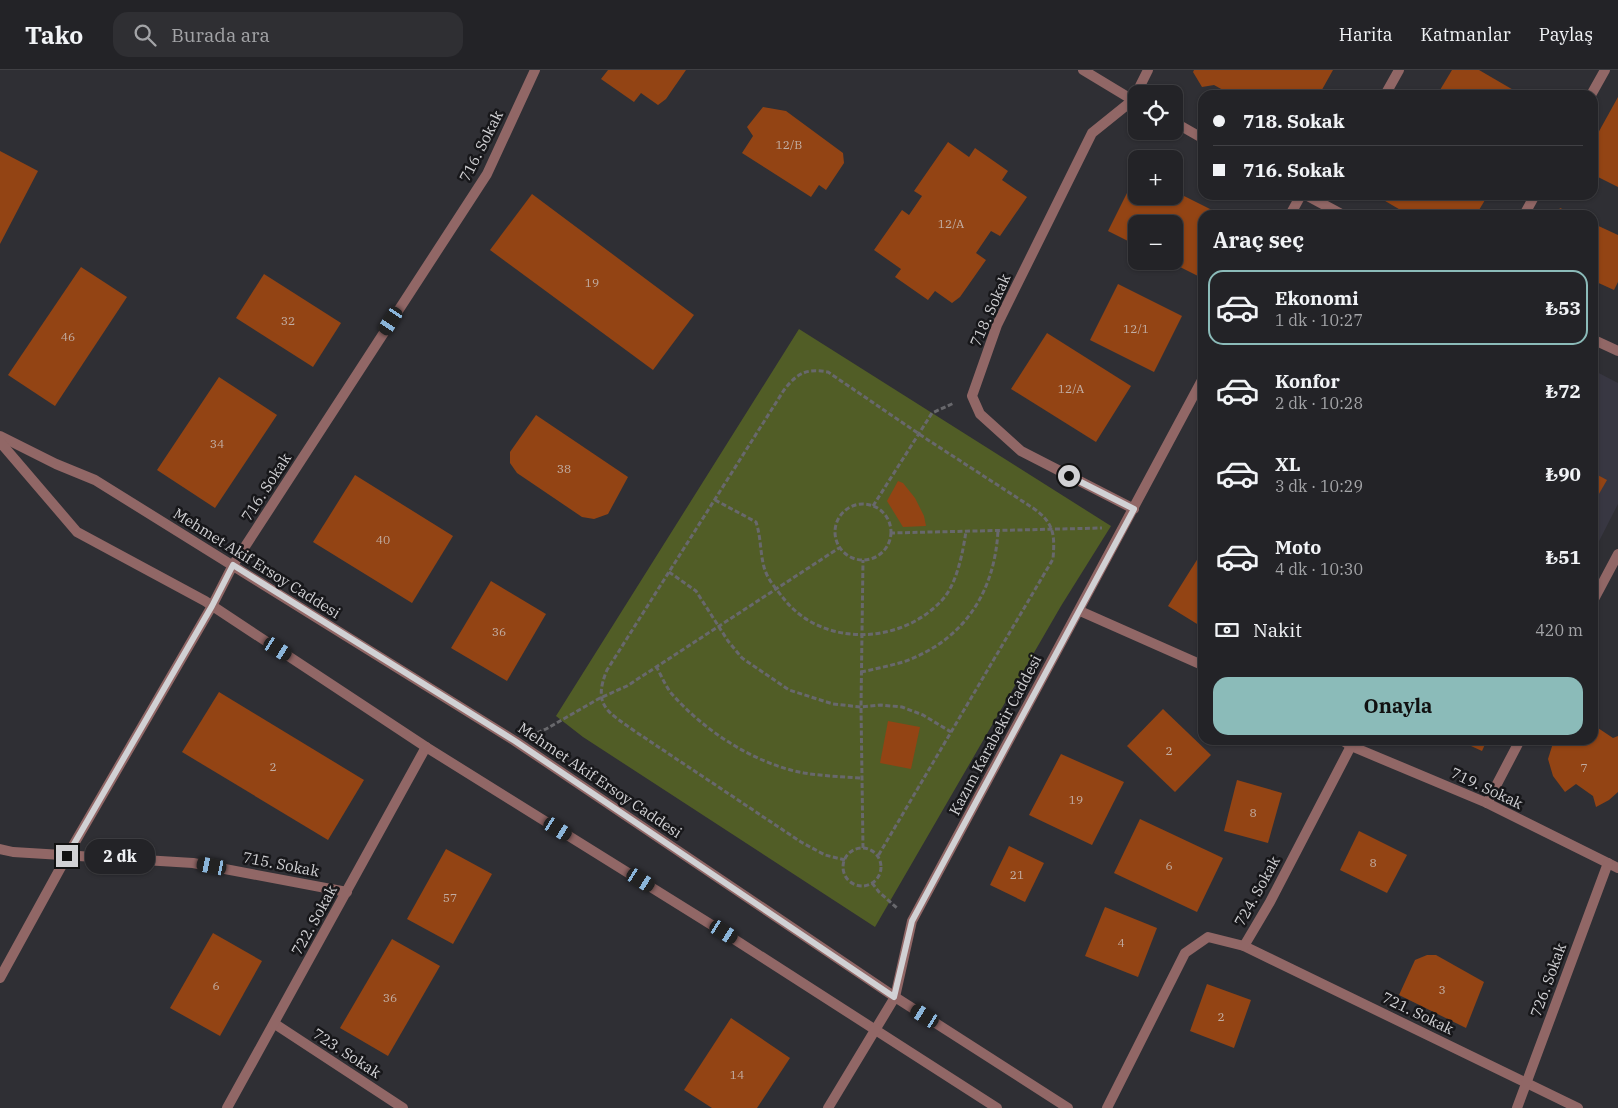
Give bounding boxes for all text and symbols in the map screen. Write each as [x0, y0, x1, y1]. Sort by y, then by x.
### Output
search box [113, 12, 463, 57]
text: Tako [25, 19, 83, 51]
icon: search [131, 21, 159, 49]
text: Burada ara [171, 23, 270, 47]
text: Harita [1339, 23, 1393, 46]
text: Katmanlar [1421, 23, 1511, 46]
text: Paylaş [1539, 23, 1593, 46]
map controls [1128, 85, 1183, 270]
button: locate [1128, 85, 1183, 140]
street label: 716. Sokak [455, 107, 507, 185]
text: 718. Sokak [1243, 109, 1344, 133]
house number: 12/B [776, 137, 802, 152]
button: + [1128, 150, 1183, 205]
text: 716. Sokak [1243, 158, 1344, 182]
button: − [1128, 215, 1183, 270]
house number: 12/A [938, 216, 965, 231]
text: Araç seç [1213, 225, 1304, 254]
street label: 718. Sokak [966, 271, 1015, 349]
house number: 19 [585, 275, 599, 290]
icon: car [1215, 285, 1260, 330]
text: Ekonomi [1275, 286, 1359, 310]
text: ₺53 [1546, 296, 1581, 320]
car [376, 304, 405, 338]
text: 1 dk · 10:27 [1275, 310, 1363, 330]
house number: 32 [281, 313, 295, 328]
house number: 12/1 [1123, 321, 1149, 336]
house number: 46 [61, 329, 75, 344]
icon: car [1215, 368, 1260, 413]
text: Konfor [1275, 369, 1340, 393]
text: ₺72 [1546, 379, 1581, 403]
house number: 12/A [1058, 381, 1085, 396]
text: 2 dk · 10:28 [1275, 393, 1363, 413]
house number: 34 [210, 436, 224, 451]
street label: 716. Sokak [237, 449, 295, 525]
icon: car [1215, 451, 1260, 496]
text: XL [1275, 452, 1301, 476]
house number: 38 [557, 461, 571, 476]
text: ₺90 [1546, 462, 1581, 486]
route start [1058, 465, 1080, 487]
text: 3 dk · 10:29 [1275, 476, 1363, 496]
street label: Mehmet Akif Ersoy Caddesi [170, 504, 344, 622]
house number: 40 [376, 532, 390, 547]
icon: car [1215, 534, 1260, 579]
text: Moto [1275, 535, 1321, 559]
text: ₺51 [1546, 545, 1581, 569]
text: 4 dk · 10:30 [1275, 559, 1363, 579]
icon: cash [1213, 616, 1241, 644]
text: Nakit [1253, 618, 1302, 642]
text: 420 m [1535, 620, 1583, 640]
house number: 36 [492, 624, 506, 639]
car [261, 635, 294, 663]
street label: Kazım Karabekir Caddesi [945, 651, 1045, 818]
button: Onayla [1213, 677, 1583, 735]
street label: Mehmet Akif Ersoy Caddesi [515, 718, 686, 842]
house number: 2 [1165, 743, 1173, 758]
house number: 2 [269, 759, 277, 774]
house number: 7 [1580, 760, 1588, 775]
street label: 719. Sokak [1448, 763, 1526, 813]
house number: 19 [1069, 792, 1083, 807]
house number: 8 [1249, 805, 1257, 820]
car [541, 815, 574, 843]
callout: 2 dk [84, 838, 154, 874]
route end [56, 845, 78, 867]
text: 2 dk [103, 846, 137, 866]
street label: 715. Sokak [241, 847, 321, 881]
street label: 724. Sokak [1230, 852, 1284, 929]
house number: 8 [1369, 855, 1377, 870]
car [195, 856, 228, 876]
house number: 6 [1165, 858, 1173, 873]
car [624, 866, 657, 894]
house number: 21 [1010, 867, 1024, 882]
street label: 722. Sokak [287, 881, 341, 958]
house number: 57 [443, 890, 457, 905]
car [707, 918, 740, 946]
house number: 4 [1117, 935, 1125, 950]
street label: 726. Sokak [1526, 940, 1570, 1020]
house number: 6 [212, 978, 220, 993]
house number: 3 [1438, 982, 1446, 997]
street label: 721. Sokak [1379, 987, 1457, 1039]
house number: 36 [383, 990, 397, 1005]
car [908, 1002, 941, 1030]
house number: 2 [1217, 1009, 1225, 1024]
street label: 723. Sokak [309, 1024, 385, 1082]
house number: 14 [730, 1067, 744, 1082]

